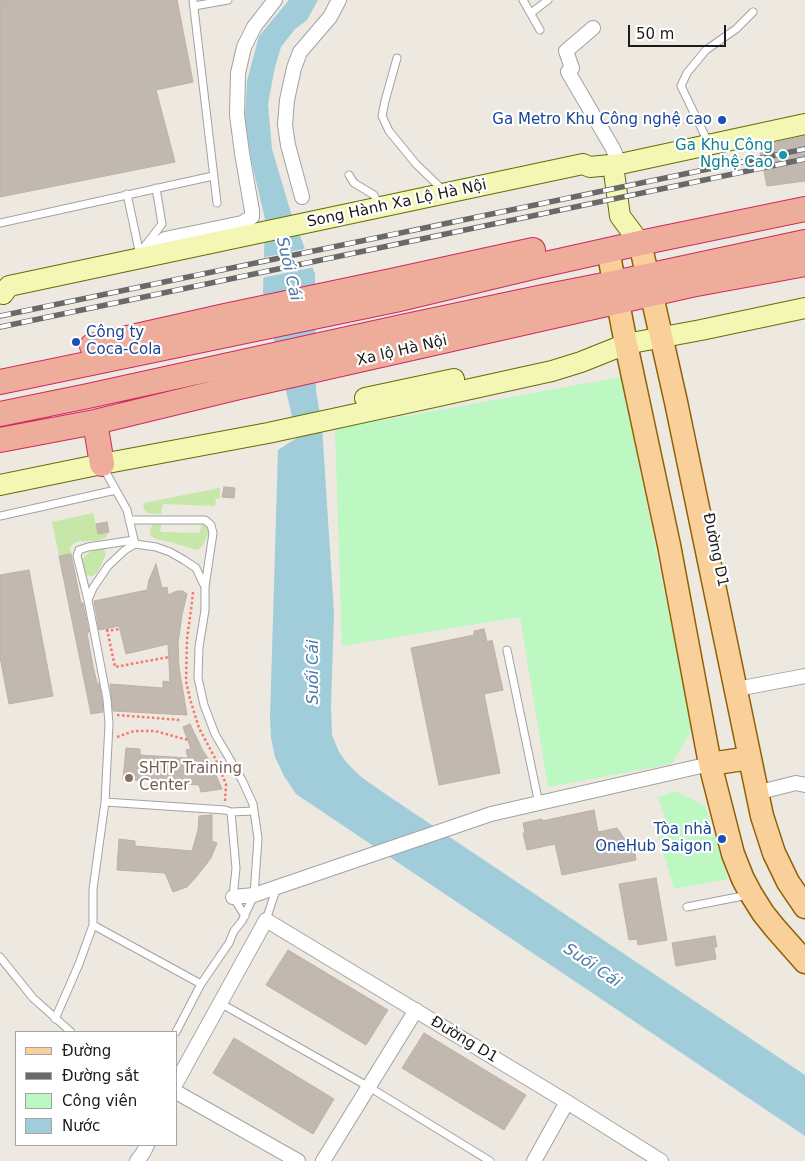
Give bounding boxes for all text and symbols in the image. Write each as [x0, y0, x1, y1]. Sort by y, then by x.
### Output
scale bar [630, 15, 728, 47]
text: 50 m [636, 25, 674, 43]
place label: Ga Metro Khu Công nghệ cao [492, 111, 712, 129]
marker: Ga Metro Khu Công nghệ cao [716, 114, 728, 126]
place label: Ga Khu Công Nghệ Cao [675, 137, 773, 172]
marker: Ga Khu Công Nghệ Cao [777, 149, 789, 161]
street label: Song Hành Xa Lộ Hà Nội [306, 176, 488, 232]
water label: Suối Cái [271, 235, 305, 303]
place label: Công ty Coca-Cola [86, 324, 162, 359]
street label: Xa lộ Hà Nội [355, 332, 449, 370]
marker: Công ty Coca-Cola [70, 336, 82, 348]
street label: Đường D1 [698, 511, 732, 589]
water label: Suối Cái [304, 639, 324, 705]
place label: SHTP Training Center [139, 760, 242, 795]
marker: SHTP Training Center [123, 772, 135, 784]
place label: Tòa nhà OneHub Saigon [595, 821, 712, 856]
marker: Tòa nhà OneHub Saigon [716, 833, 728, 845]
water label: Suối Cái [560, 940, 624, 992]
street label: Đường D1 [427, 1013, 501, 1067]
legend [15, 1031, 178, 1146]
text: Đường [62, 1042, 111, 1060]
text: Đường sắt [62, 1067, 139, 1085]
text: Công viên [62, 1092, 137, 1110]
text: Nước [62, 1117, 100, 1135]

